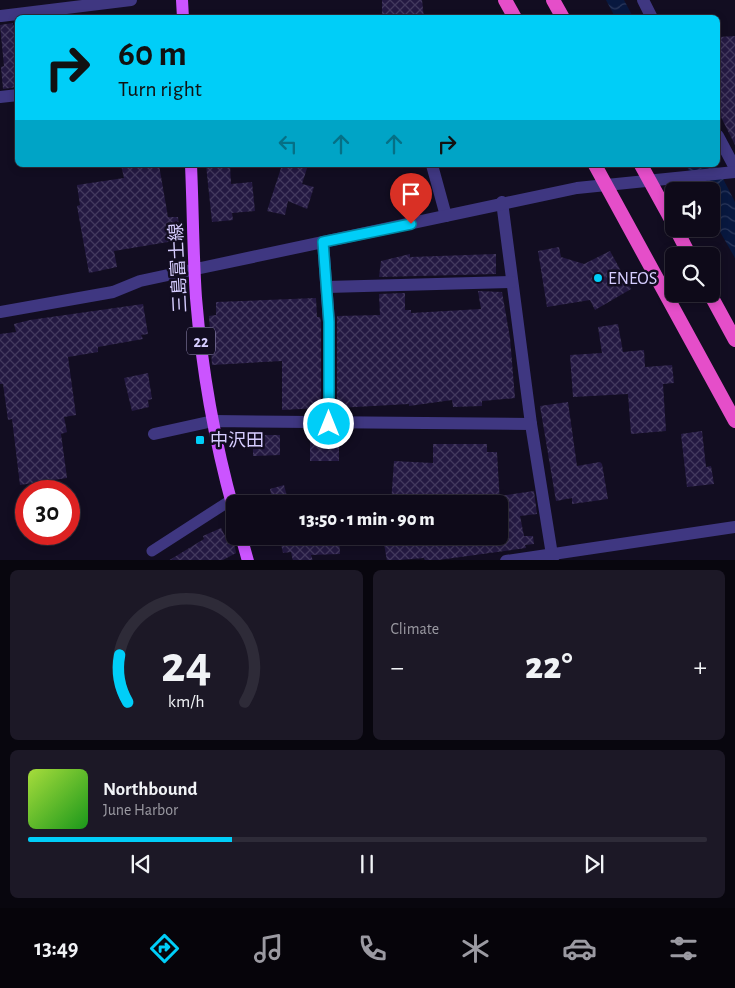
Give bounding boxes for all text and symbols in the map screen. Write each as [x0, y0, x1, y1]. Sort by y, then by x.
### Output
icon: right [35, 35, 100, 100]
text: 60 m [118, 37, 187, 72]
text: Turn right [118, 78, 202, 100]
icon: left [274, 130, 302, 158]
icon: ahead [327, 130, 355, 158]
icon: ahead [380, 130, 408, 158]
icon: right [433, 130, 461, 158]
pin [390, 173, 432, 224]
icon: arrive [397, 180, 425, 208]
map controls [665, 182, 720, 302]
button: sound [665, 182, 720, 237]
street label: 三島富士線 [166, 223, 190, 313]
button: search [665, 247, 720, 302]
place label: ENEOS [608, 270, 657, 288]
marker: ENEOS [592, 272, 604, 284]
road number: 22 [187, 328, 215, 354]
position arrow [302, 397, 354, 449]
place label: 中沢田 [210, 431, 264, 450]
marker: 中沢田 [194, 434, 206, 446]
speed limit sign: 30 [15, 480, 80, 545]
text: 13:50 · 1 min · 90 m [299, 510, 435, 529]
text: Climate [391, 621, 439, 637]
text: 24 [161, 639, 212, 691]
text: 22° [525, 648, 573, 686]
text: − [391, 654, 404, 682]
text: + [694, 654, 707, 682]
text: km/h [168, 693, 205, 711]
text: Northbound [103, 780, 198, 799]
text: June Harbor [103, 802, 178, 818]
icon: previous [127, 850, 155, 878]
icon: pause [353, 850, 381, 878]
icon: next [580, 850, 608, 878]
icon: directions [147, 931, 182, 966]
icon: music [251, 931, 286, 966]
icon: phone [355, 931, 390, 966]
icon: climate [458, 931, 493, 966]
icon: car [562, 931, 597, 966]
icon: filters [666, 931, 701, 966]
text: 13:49 [34, 937, 78, 959]

